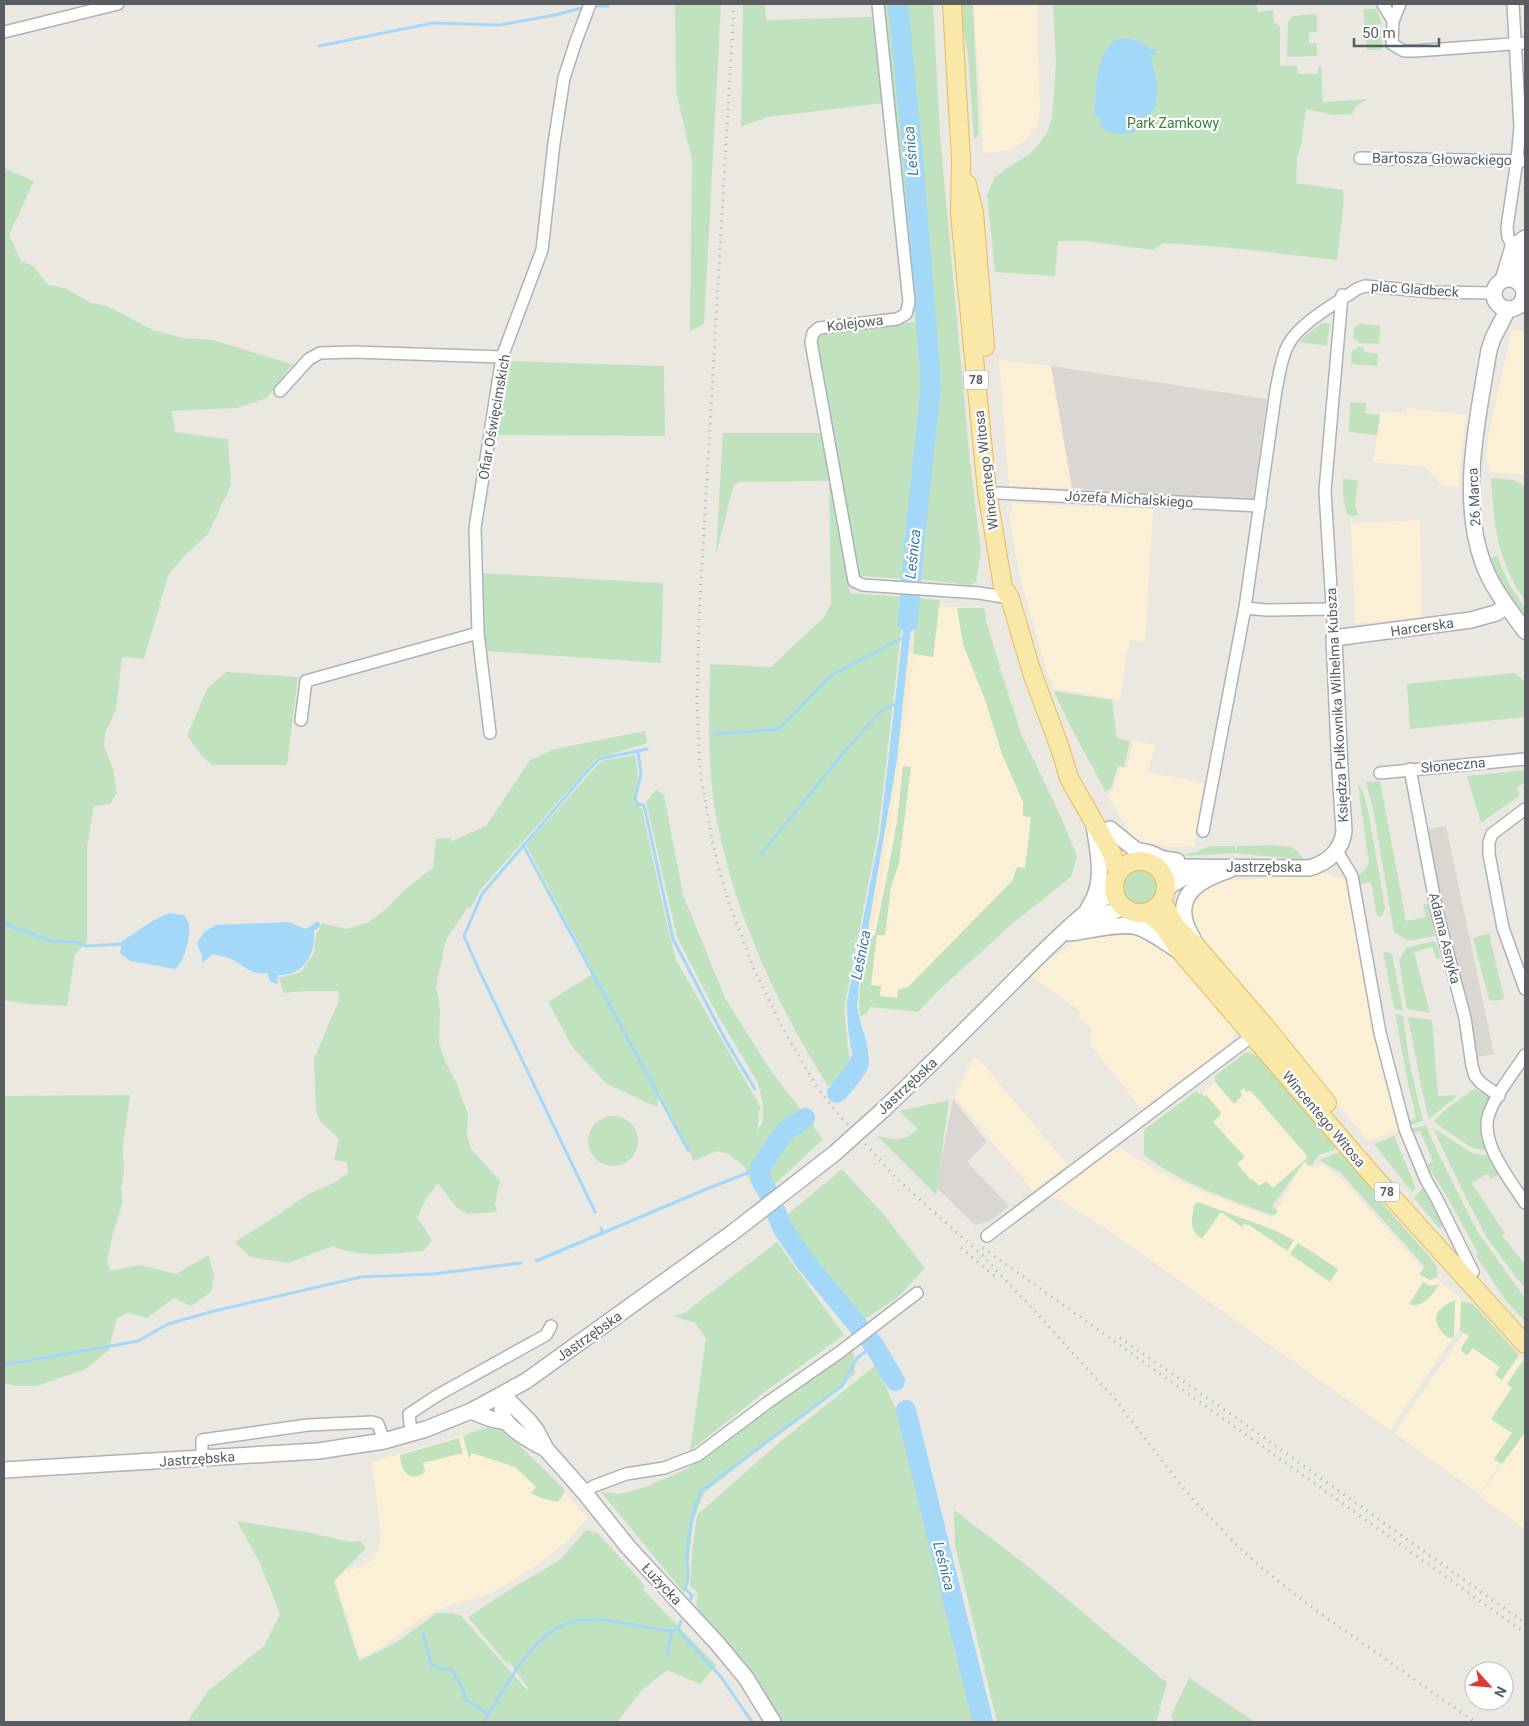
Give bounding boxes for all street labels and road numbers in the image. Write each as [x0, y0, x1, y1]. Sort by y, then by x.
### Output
street label: Bartosza Głowackiego [1372, 150, 1512, 168]
street label: plac Gladbeck [1371, 278, 1460, 300]
street label: Kolejowa [826, 312, 884, 334]
street label: Ofiar Oświęcimskich [475, 353, 513, 481]
road number: 78 [964, 370, 988, 390]
street label: Wincentego Witosa [971, 409, 1001, 531]
street label: 26 Marca [1464, 467, 1484, 527]
street label: Józefa Michalskiego [1064, 488, 1194, 510]
street label: Księdza Pułkownika Wilhelma Kubsza [1323, 587, 1351, 823]
street label: Harcerska [1389, 615, 1455, 639]
street label: Słoneczna [1420, 754, 1486, 776]
street label: Jastrzębska [1226, 859, 1302, 875]
street label: Adama Asnyka [1426, 891, 1464, 985]
street label: Jastrzębska [874, 1054, 940, 1118]
street label: Wincentego Witosa [1279, 1068, 1369, 1170]
road number: 78 [1374, 1182, 1400, 1202]
street label: Jastrzębska [553, 1308, 625, 1364]
street label: Jastrzębska [159, 1448, 235, 1470]
street label: Łużycka [639, 1560, 685, 1608]

